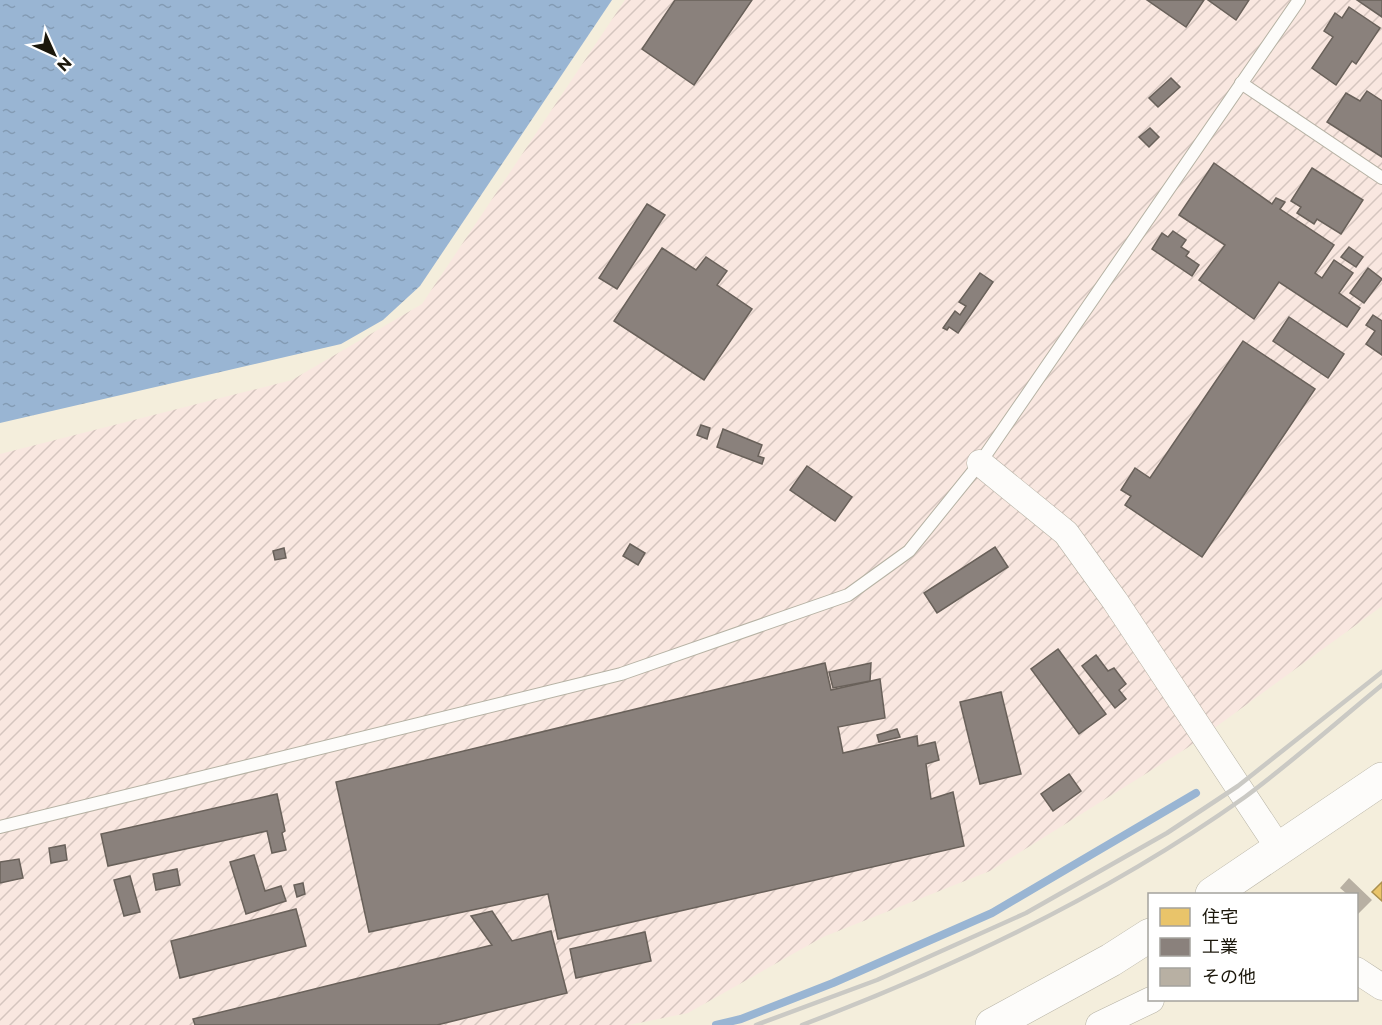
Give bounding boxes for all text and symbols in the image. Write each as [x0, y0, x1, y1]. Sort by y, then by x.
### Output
north arrow [24, 24, 84, 84]
text: N [53, 53, 76, 76]
legend [1148, 893, 1358, 1001]
text: 住宅 [1202, 906, 1238, 928]
text: 工業 [1202, 936, 1238, 958]
text: その他 [1202, 966, 1256, 988]

